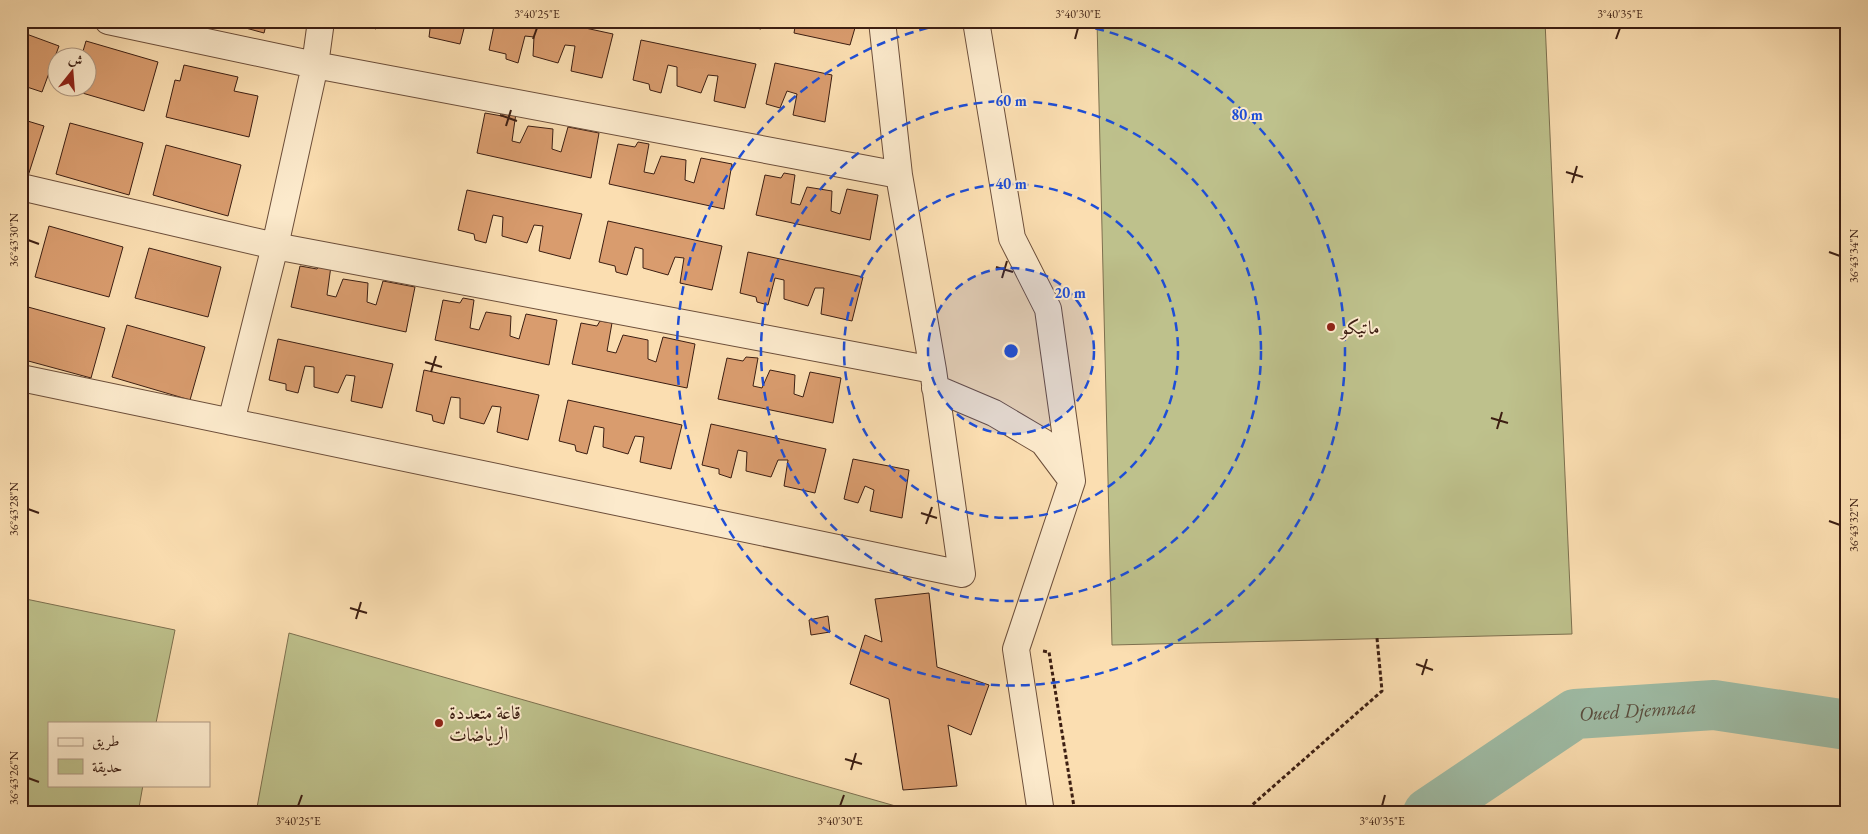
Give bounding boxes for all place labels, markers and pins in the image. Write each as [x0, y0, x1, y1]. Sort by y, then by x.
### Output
place label: ماتيكو [1339, 315, 1380, 340]
marker: ماتيكو [1325, 321, 1337, 333]
centre of rings [1002, 342, 1020, 360]
place label: قاعة متعددة الرياضات [449, 700, 521, 747]
marker: قاعة متعددة الرياضات [433, 717, 445, 729]

